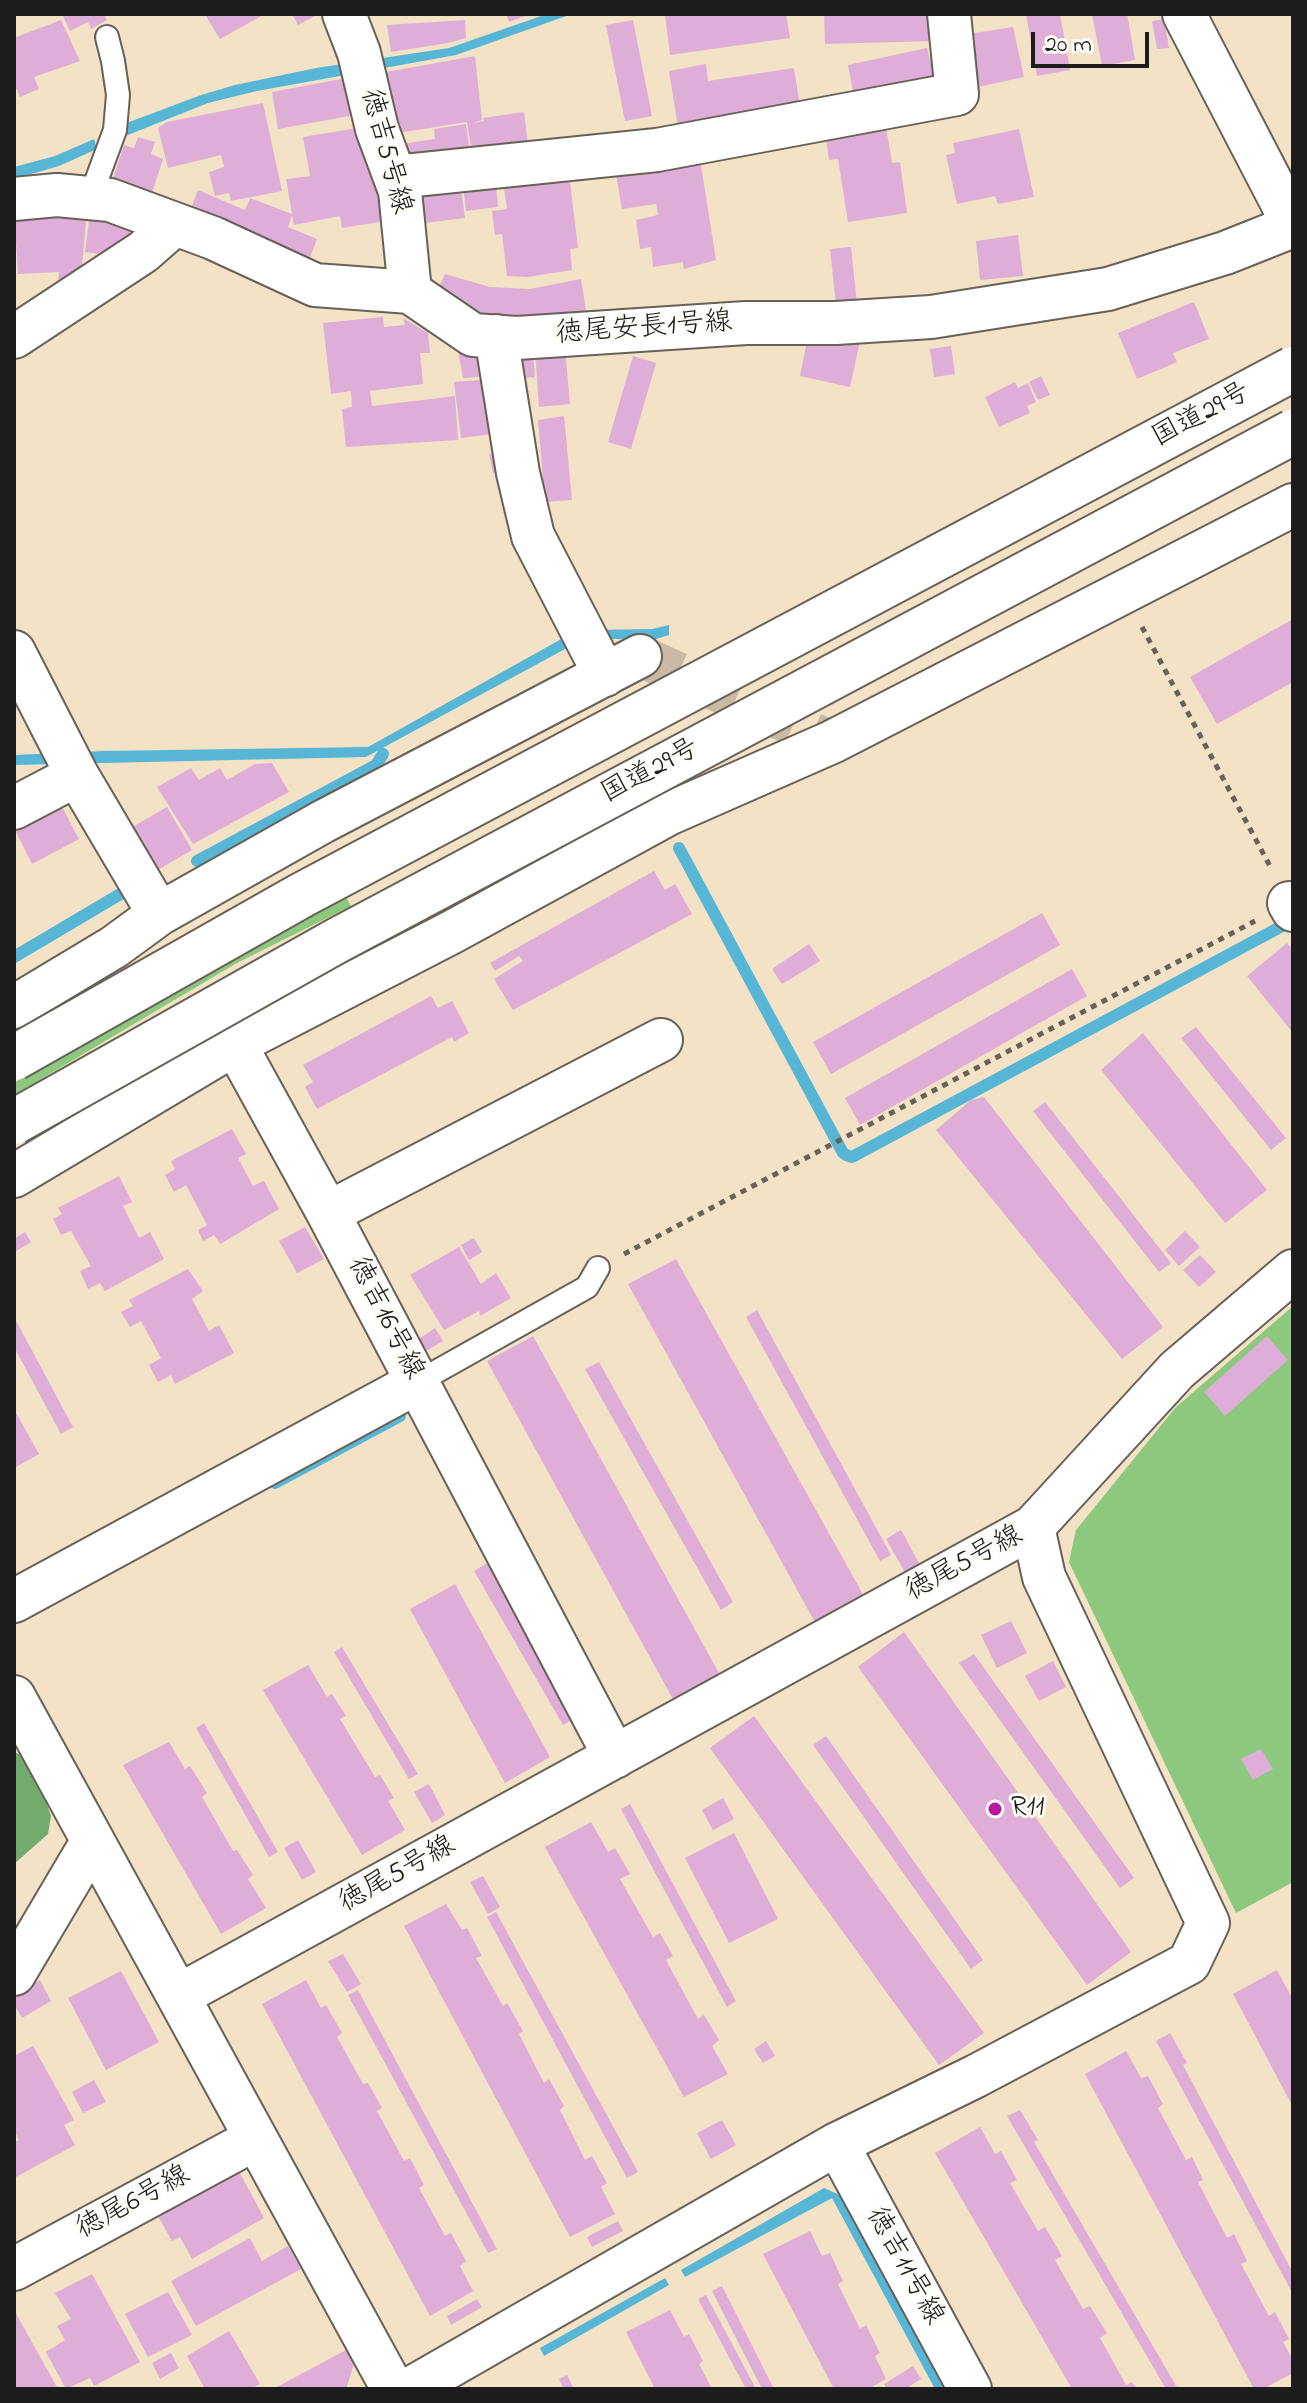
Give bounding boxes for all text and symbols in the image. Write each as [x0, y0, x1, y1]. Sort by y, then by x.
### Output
scale bar [1035, 16, 1153, 66]
text: 20 m [1045, 28, 1092, 63]
street label: 徳吉5号線 [351, 86, 417, 218]
street label: 徳尾安長1号線 [555, 307, 733, 353]
street label: 国道29号 [1147, 377, 1257, 457]
street label: 国道29号 [596, 733, 706, 813]
street label: 徳吉16号線 [339, 1252, 429, 1386]
street label: 徳尾5号線 [901, 1520, 1029, 1610]
place label: R11 [1011, 1792, 1044, 1826]
marker: R11 [986, 1800, 1004, 1818]
street label: 徳尾5号線 [334, 1830, 462, 1922]
street label: 徳尾6号線 [71, 2160, 197, 2248]
street label: 徳吉11号線 [857, 2202, 949, 2332]

